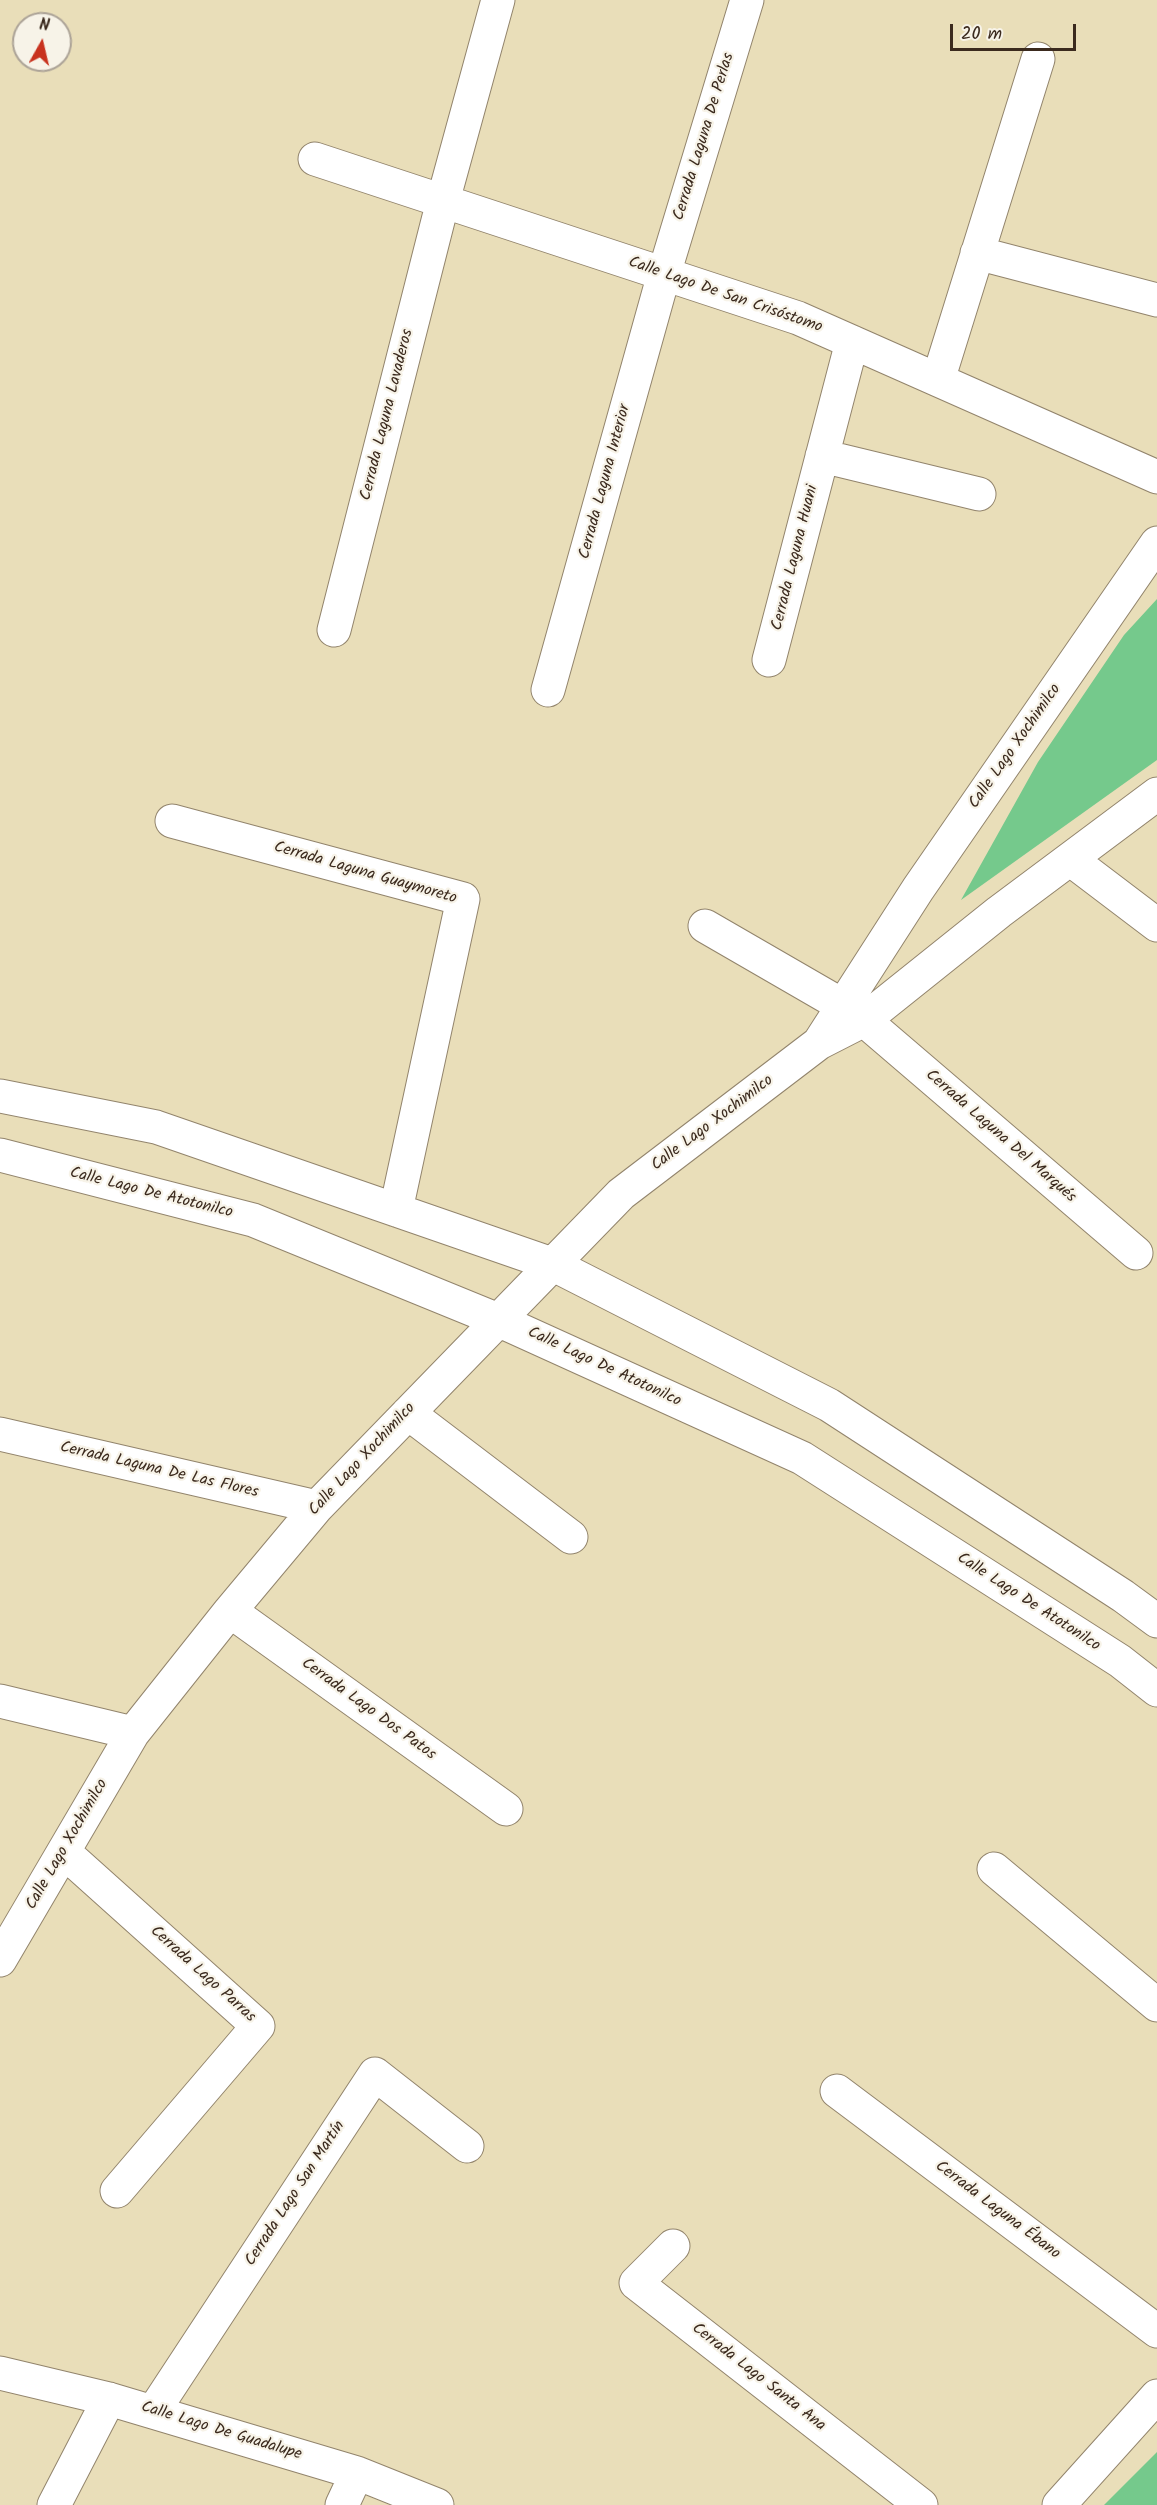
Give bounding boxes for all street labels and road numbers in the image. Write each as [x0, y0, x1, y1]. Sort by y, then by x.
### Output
street label: Cerrada Laguna De Perlas [670, 51, 740, 223]
street label: Calle Lago De San Crisóstomo [625, 254, 825, 338]
street label: Cerrada Laguna Lavaderos [357, 327, 419, 503]
street label: Cerrada Laguna Interior [576, 403, 636, 561]
street label: Cerrada Laguna Huani [769, 483, 823, 633]
street label: Calle Lago Xochimilco [966, 681, 1066, 813]
street label: Cerrada Laguna Guaymoreto [271, 839, 459, 909]
street label: Cerrada Laguna Del Marqués [921, 1066, 1079, 1208]
street label: Calle Lago Xochimilco [648, 1072, 778, 1176]
street label: Calle Lago De Atotonilco [68, 1164, 234, 1224]
street label: Calle Lago De Atotonilco [524, 1324, 684, 1412]
street label: Calle Lago Xochimilco [306, 1399, 420, 1521]
street label: Cerrada Laguna De Las Flores [58, 1439, 260, 1503]
street label: Calle Lago De Atotonilco [953, 1549, 1103, 1657]
street label: Cerrada Lago Dos Patos [297, 1655, 439, 1765]
street label: Calle Lago Xochimilco [23, 1776, 113, 1914]
street label: Cerrada Lago Parras [145, 1923, 259, 2027]
street label: Cerrada Lago San Martín [242, 2118, 350, 2270]
street label: Cerrada Laguna Ébano [931, 2158, 1063, 2264]
street label: Cerrada Lago Santa Ana [687, 2320, 829, 2436]
street label: Calle Lago De Guadalupe [138, 2398, 304, 2466]

